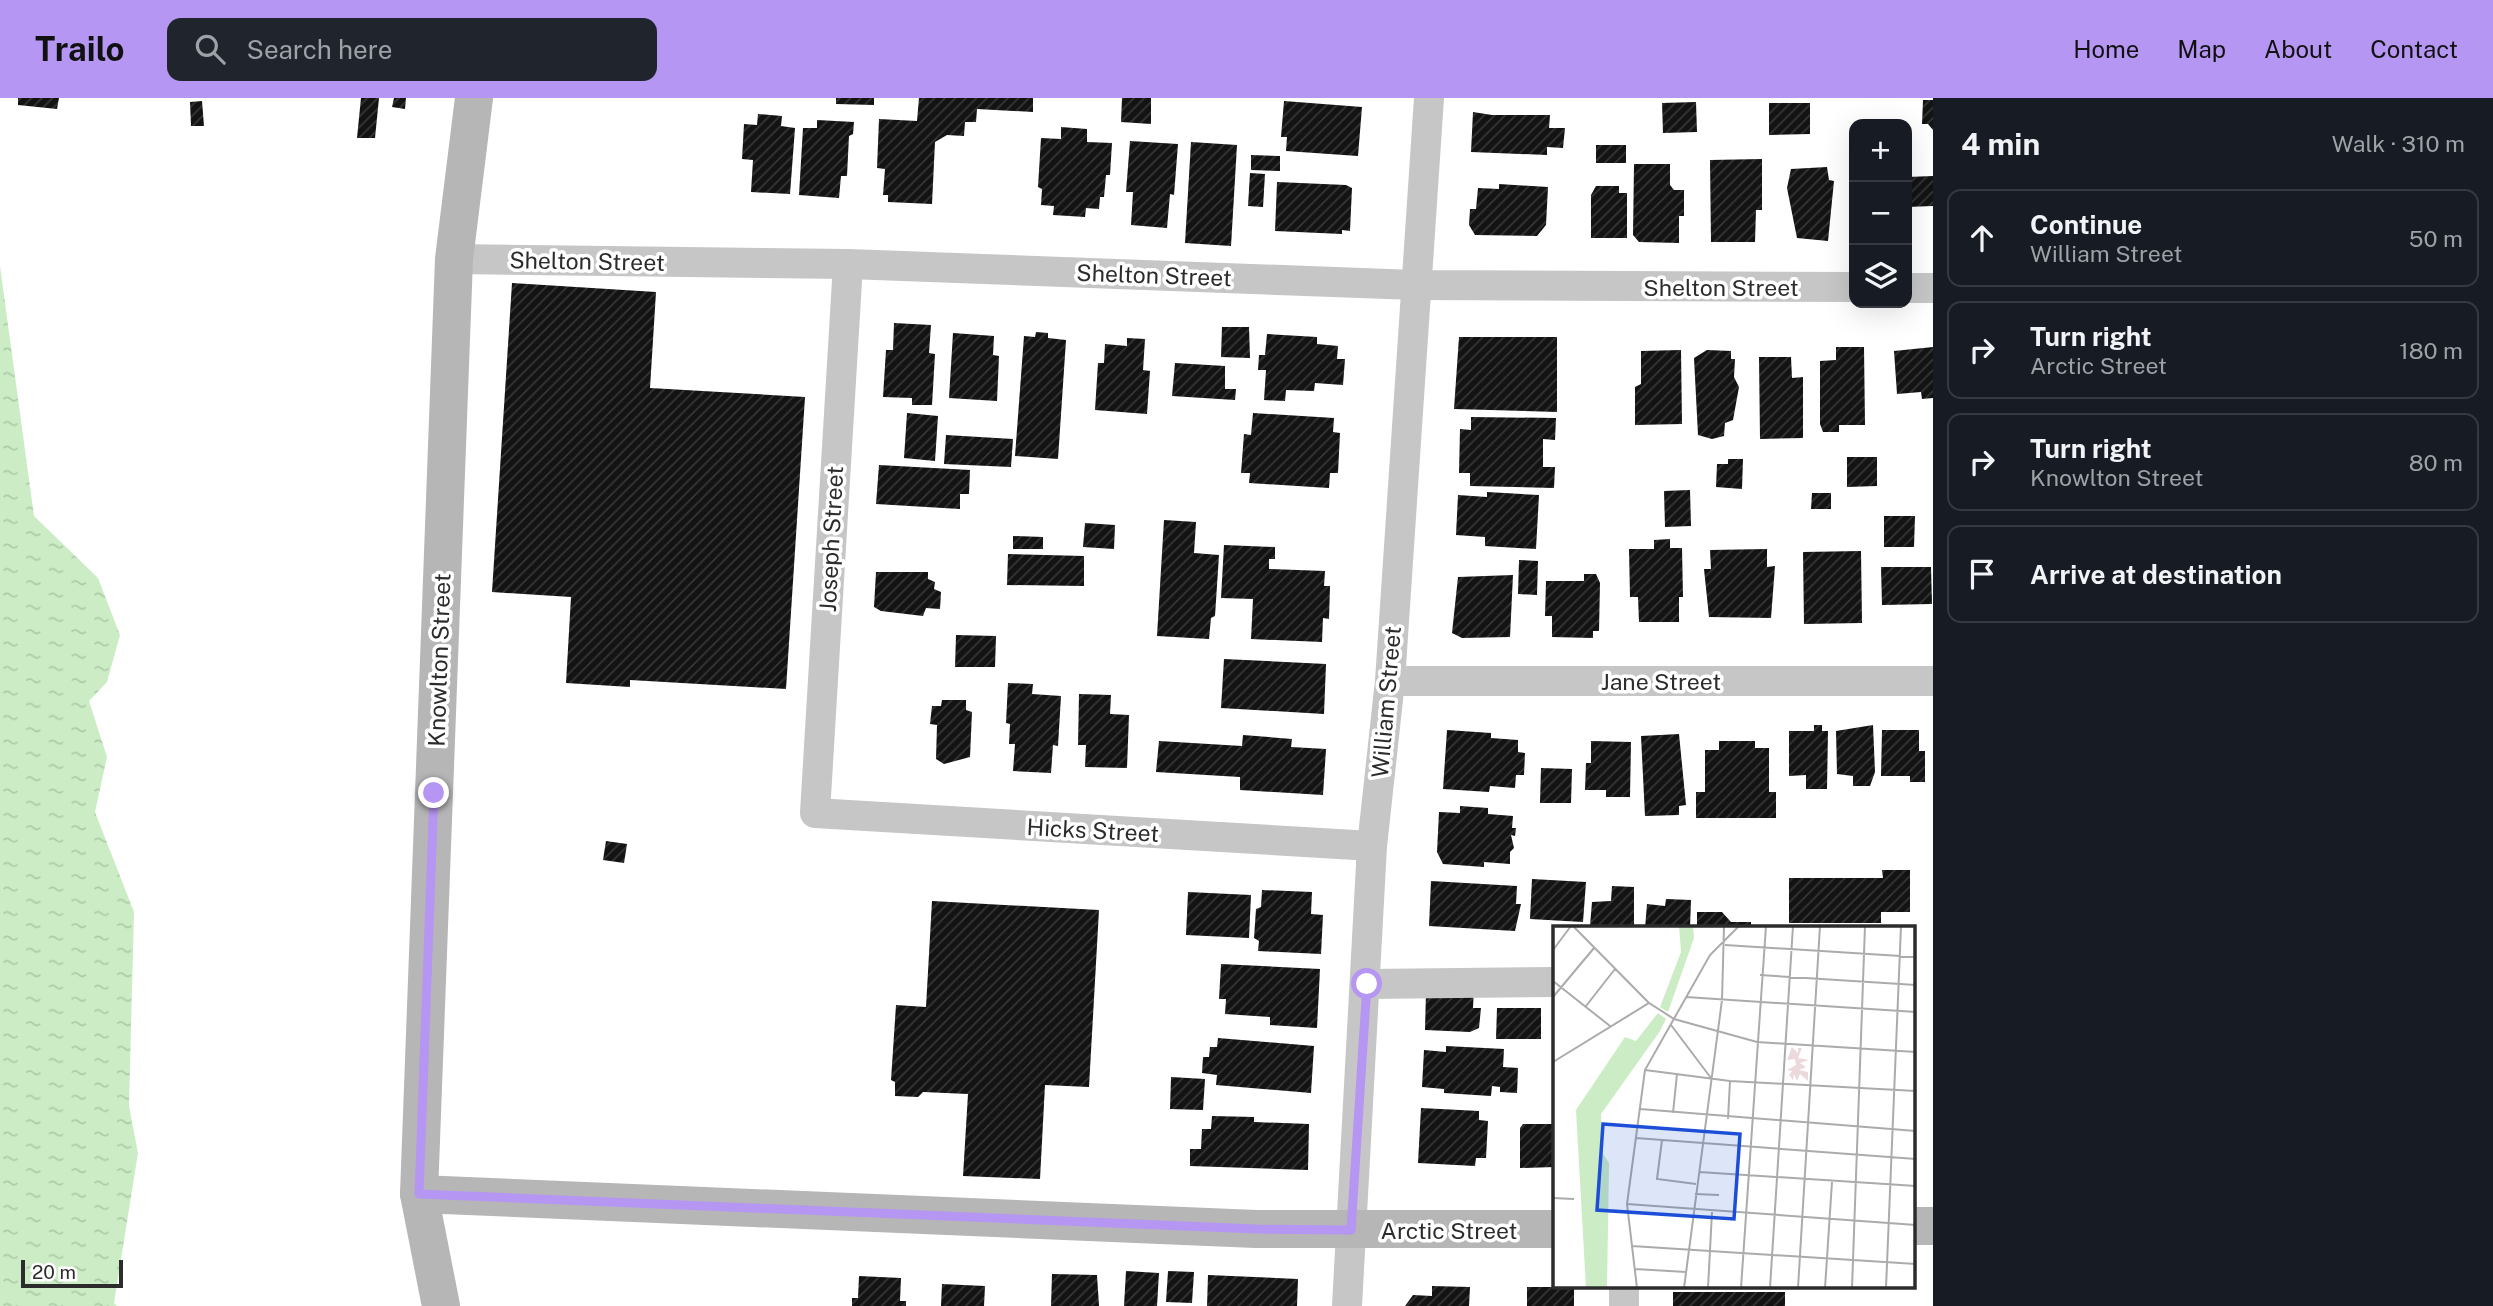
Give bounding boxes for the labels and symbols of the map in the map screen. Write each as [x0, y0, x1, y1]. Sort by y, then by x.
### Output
street label: Shelton Street [509, 246, 665, 276]
street label: Shelton Street [1076, 259, 1232, 291]
street label: Shelton Street [1643, 274, 1799, 301]
street label: Joseph Street [814, 465, 848, 613]
street label: Knowlton Street [422, 573, 456, 747]
street label: William Street [1366, 625, 1406, 779]
street label: Jane Street [1601, 668, 1721, 695]
route end [418, 777, 449, 808]
street label: Hicks Street [1026, 813, 1160, 847]
inset map [1553, 926, 1916, 1288]
route start [1351, 968, 1382, 999]
street label: Arctic Street [1381, 1217, 1517, 1244]
scale bar [21, 1257, 122, 1289]

